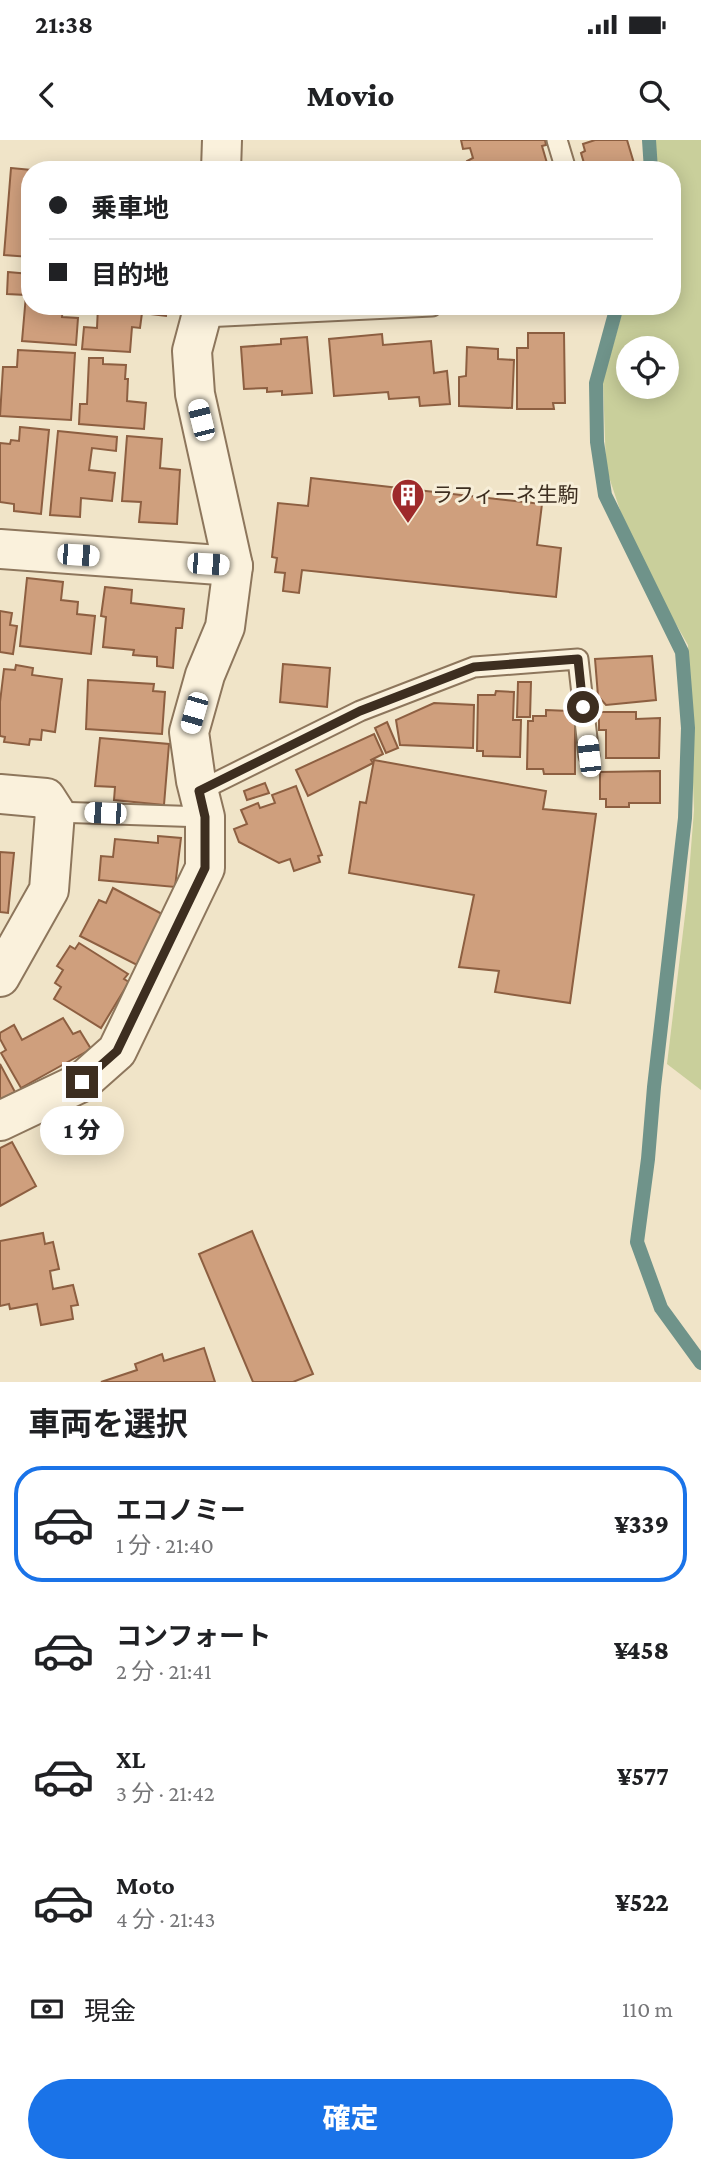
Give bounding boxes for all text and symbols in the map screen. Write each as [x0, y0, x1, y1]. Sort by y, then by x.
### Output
text: 21:38 [35, 10, 93, 39]
icon: back [28, 76, 66, 114]
icon: search [635, 76, 673, 114]
text: Movio [307, 77, 394, 113]
text: 乗車地 [91, 194, 169, 223]
text: 目的地 [91, 261, 169, 290]
map controls [616, 336, 679, 399]
button: locate [616, 336, 679, 399]
car [186, 397, 217, 443]
building icon: ラフィーネ生駒 [389, 476, 427, 525]
place label: ラフィーネ生駒 [432, 483, 579, 507]
car [57, 543, 100, 567]
car [187, 552, 230, 576]
car [179, 690, 210, 736]
route start [567, 691, 599, 723]
car [577, 734, 602, 778]
car [84, 802, 127, 824]
route end [66, 1066, 98, 1098]
callout: 1 分 [40, 1107, 124, 1156]
text: 1 分 [64, 1117, 100, 1143]
text: 車両を選択 [28, 1406, 188, 1442]
icon: car [32, 1493, 95, 1556]
text: エコノミー [116, 1496, 246, 1525]
text: ¥339 [614, 1510, 669, 1539]
text: 1 分 · 21:40 [116, 1532, 214, 1558]
icon: car [32, 1619, 95, 1682]
text: コンフォート [116, 1622, 271, 1651]
text: ¥458 [614, 1636, 669, 1665]
text: 2 分 · 21:41 [116, 1658, 212, 1684]
icon: car [32, 1745, 95, 1808]
text: XL [116, 1745, 145, 1774]
text: ¥577 [617, 1762, 669, 1791]
text: 3 分 · 21:42 [116, 1780, 215, 1806]
icon: car [32, 1871, 95, 1934]
text: Moto [116, 1871, 175, 1900]
text: ¥522 [615, 1888, 669, 1917]
text: 4 分 · 21:43 [116, 1906, 216, 1932]
icon: cash [28, 1990, 66, 2028]
text: 110 m [622, 1996, 673, 2022]
text: 現金 [84, 1997, 136, 2026]
button: 確定 [28, 2079, 673, 2159]

